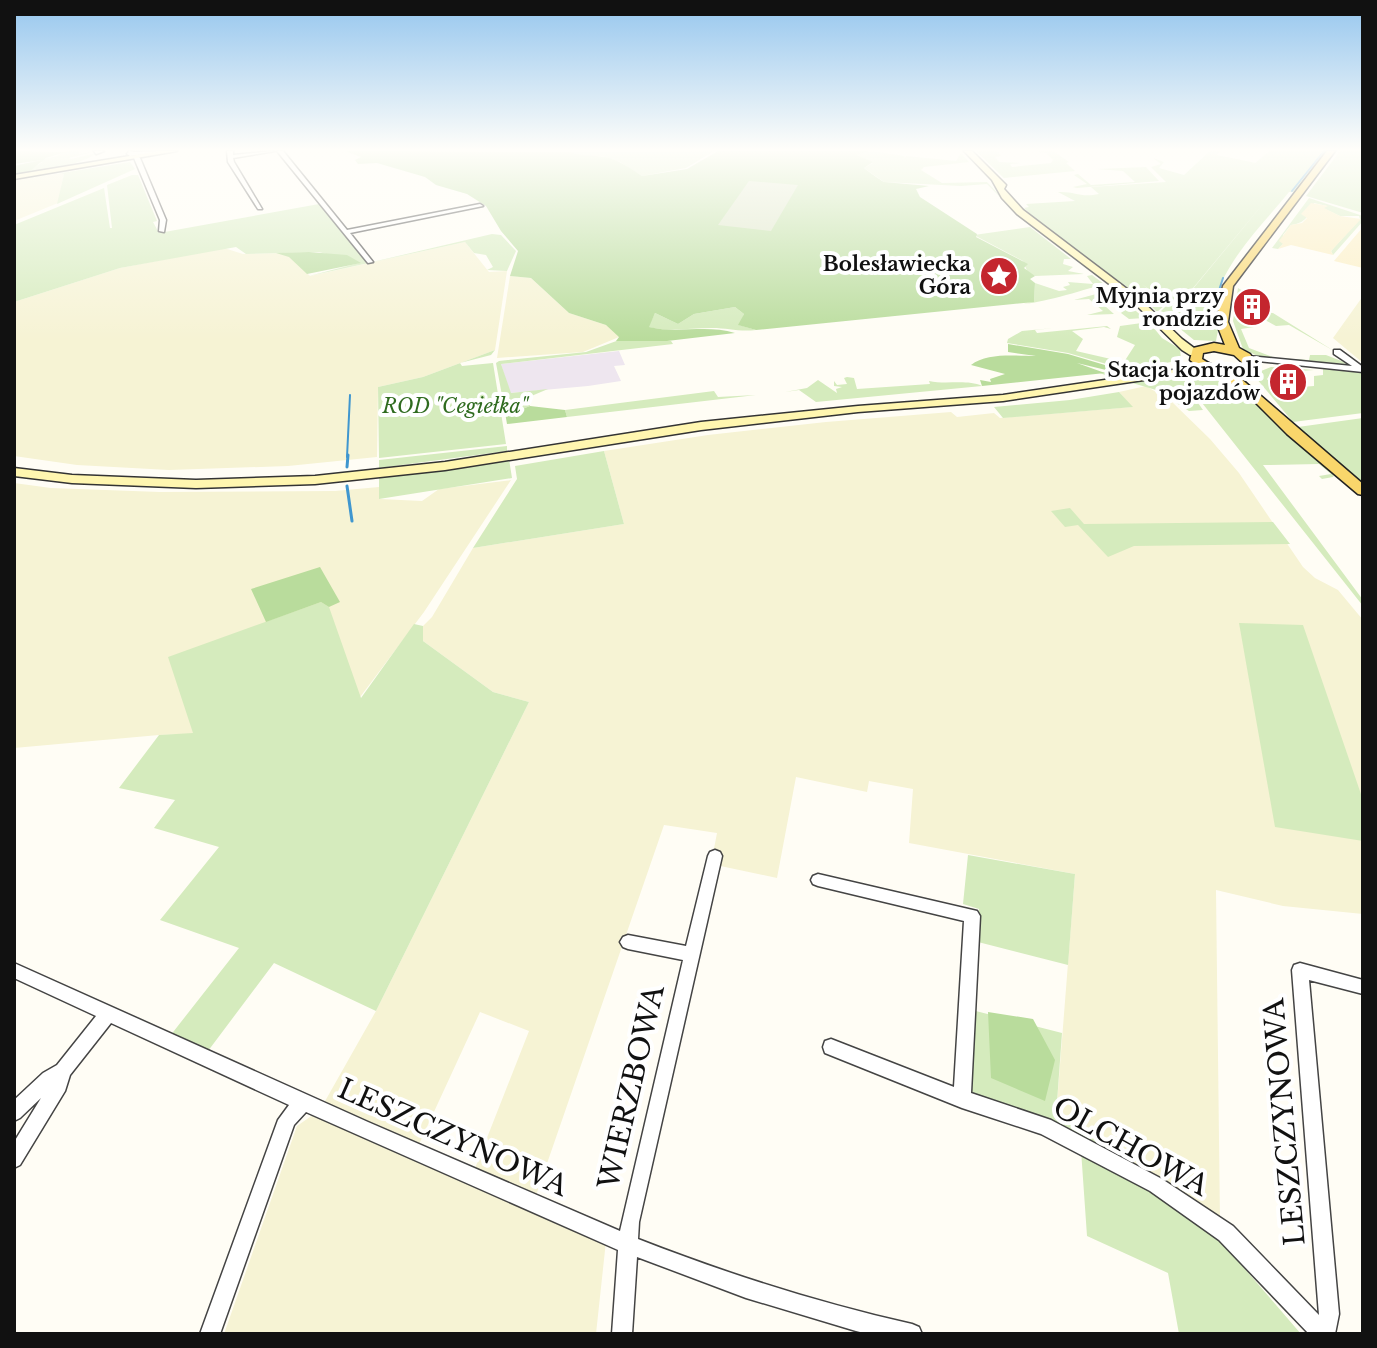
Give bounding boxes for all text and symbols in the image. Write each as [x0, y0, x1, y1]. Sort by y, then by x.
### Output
place label: Bolesławiecka Góra [823, 252, 972, 299]
place icon: Bolesławiecka Góra [978, 255, 1020, 297]
place label: Myjnia przy rondzie [1095, 284, 1225, 331]
building icon: Myjnia przy rondzie [1231, 286, 1273, 328]
place label: Stacja kontroli pojazdów [1108, 358, 1260, 405]
building icon: Stacja kontroli pojazdów [1267, 361, 1309, 403]
park label: ROD "Cegiełka" [381, 394, 530, 418]
street label: WIERZBOWA [591, 981, 672, 1193]
street label: LESZCZYNOWA [1256, 997, 1313, 1247]
street label: LESZCZYNOWA [332, 1071, 574, 1204]
street label: OLCHOWA [1047, 1089, 1215, 1204]

